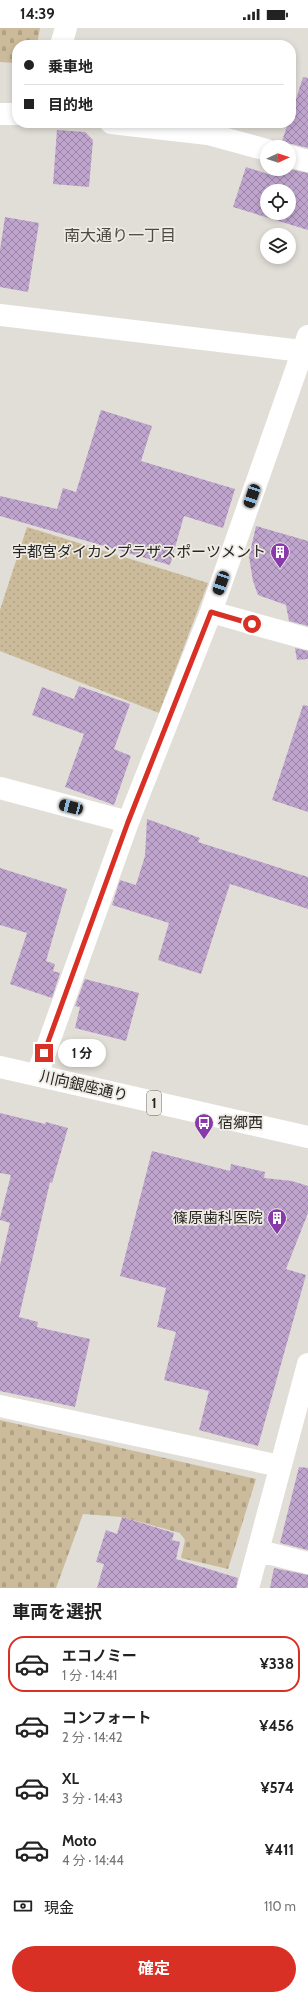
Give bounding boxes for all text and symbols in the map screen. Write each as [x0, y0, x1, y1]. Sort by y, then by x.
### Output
text: 14:39 [20, 5, 55, 23]
text: 乗車地 [48, 58, 93, 76]
text: 目的地 [48, 96, 93, 114]
north arrow [260, 140, 296, 176]
map controls [260, 140, 296, 264]
button: locate [260, 184, 296, 220]
district label: 南大通り一丁目 [64, 226, 176, 245]
button: layers [260, 228, 296, 264]
car [242, 483, 262, 509]
building icon: 宇都宮ダイカンプラザスポーツメント [269, 541, 291, 569]
place label: 宇都宮ダイカンプラザスポーツメント [12, 543, 266, 561]
car [211, 570, 231, 596]
route start [243, 615, 261, 633]
car [58, 798, 84, 816]
callout: 1 分 [58, 1039, 106, 1067]
route end [35, 1044, 53, 1062]
text: 1 分 [72, 1045, 92, 1061]
street label: 川向銀座通り [38, 1067, 130, 1105]
road number: 1 [147, 1091, 161, 1115]
bus stop icon: 宿郷西 [193, 1112, 215, 1140]
place label: 宿郷西 [218, 1114, 263, 1132]
building icon: 篠原歯科医院 [266, 1207, 288, 1235]
place label: 篠原歯科医院 [173, 1209, 263, 1227]
text: 車両を選択 [12, 1601, 102, 1623]
icon: car [14, 1646, 50, 1682]
text: エコノミー [62, 1647, 137, 1665]
text: ¥338 [260, 1655, 294, 1673]
text: 1 分 · 14:41 [62, 1667, 117, 1683]
icon: car [14, 1708, 50, 1744]
text: コンフォート [62, 1709, 152, 1727]
text: ¥456 [259, 1717, 294, 1735]
text: 2 分 · 14:42 [62, 1729, 122, 1745]
icon: car [14, 1770, 50, 1806]
text: XL [62, 1770, 79, 1788]
text: ¥574 [260, 1779, 294, 1797]
text: 3 分 · 14:43 [62, 1790, 123, 1806]
icon: car [14, 1832, 50, 1868]
text: Moto [62, 1832, 96, 1850]
text: ¥411 [265, 1841, 294, 1859]
text: 4 分 · 14:44 [62, 1852, 124, 1868]
icon: cash [12, 1895, 34, 1917]
text: 110 m [264, 1898, 296, 1914]
text: 現金 [44, 1899, 74, 1917]
button: 確定 [12, 1946, 296, 1992]

